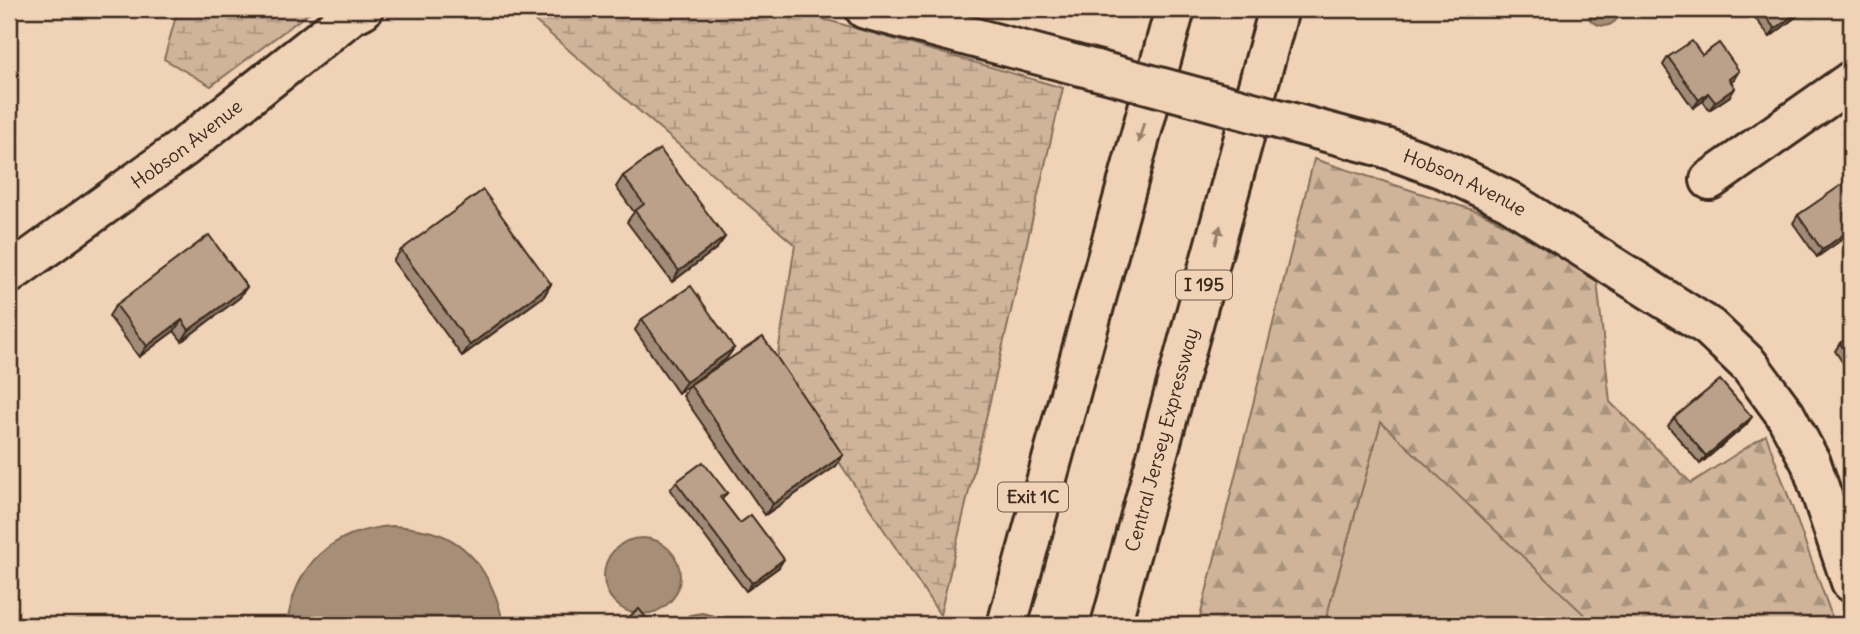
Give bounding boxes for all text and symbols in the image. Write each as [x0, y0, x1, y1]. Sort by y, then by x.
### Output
street label: Hobson Avenue [126, 94, 247, 194]
one-way arrow [1135, 122, 1146, 144]
street label: Hobson Avenue [1400, 143, 1531, 221]
one-way arrow [1213, 224, 1223, 245]
road number: I 195 [1176, 270, 1232, 300]
street label: Central Jersey Expressway [1120, 325, 1204, 554]
road number: Exit 1C [998, 482, 1068, 512]

